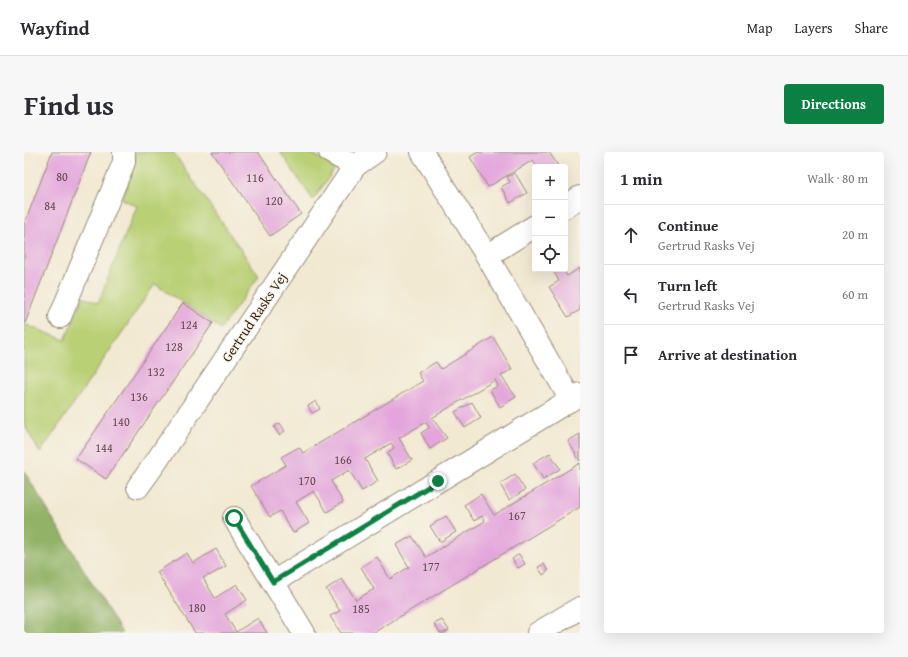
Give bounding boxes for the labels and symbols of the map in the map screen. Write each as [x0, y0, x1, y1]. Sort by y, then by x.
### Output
house number: 80 [56, 168, 68, 185]
house number: 116 [246, 169, 264, 186]
house number: 120 [265, 192, 283, 209]
house number: 84 [44, 197, 56, 214]
street label: Gertrud Rasks Vej [217, 268, 291, 366]
house number: 124 [180, 316, 198, 333]
house number: 128 [165, 338, 183, 355]
house number: 132 [147, 363, 165, 380]
house number: 136 [130, 388, 148, 405]
house number: 140 [112, 413, 130, 430]
house number: 144 [95, 439, 113, 456]
house number: 166 [334, 451, 352, 468]
house number: 170 [298, 472, 316, 489]
route end [429, 472, 447, 490]
house number: 167 [508, 507, 526, 524]
route start [225, 509, 243, 527]
house number: 177 [422, 558, 440, 575]
house number: 180 [188, 599, 206, 616]
house number: 185 [352, 600, 370, 617]

